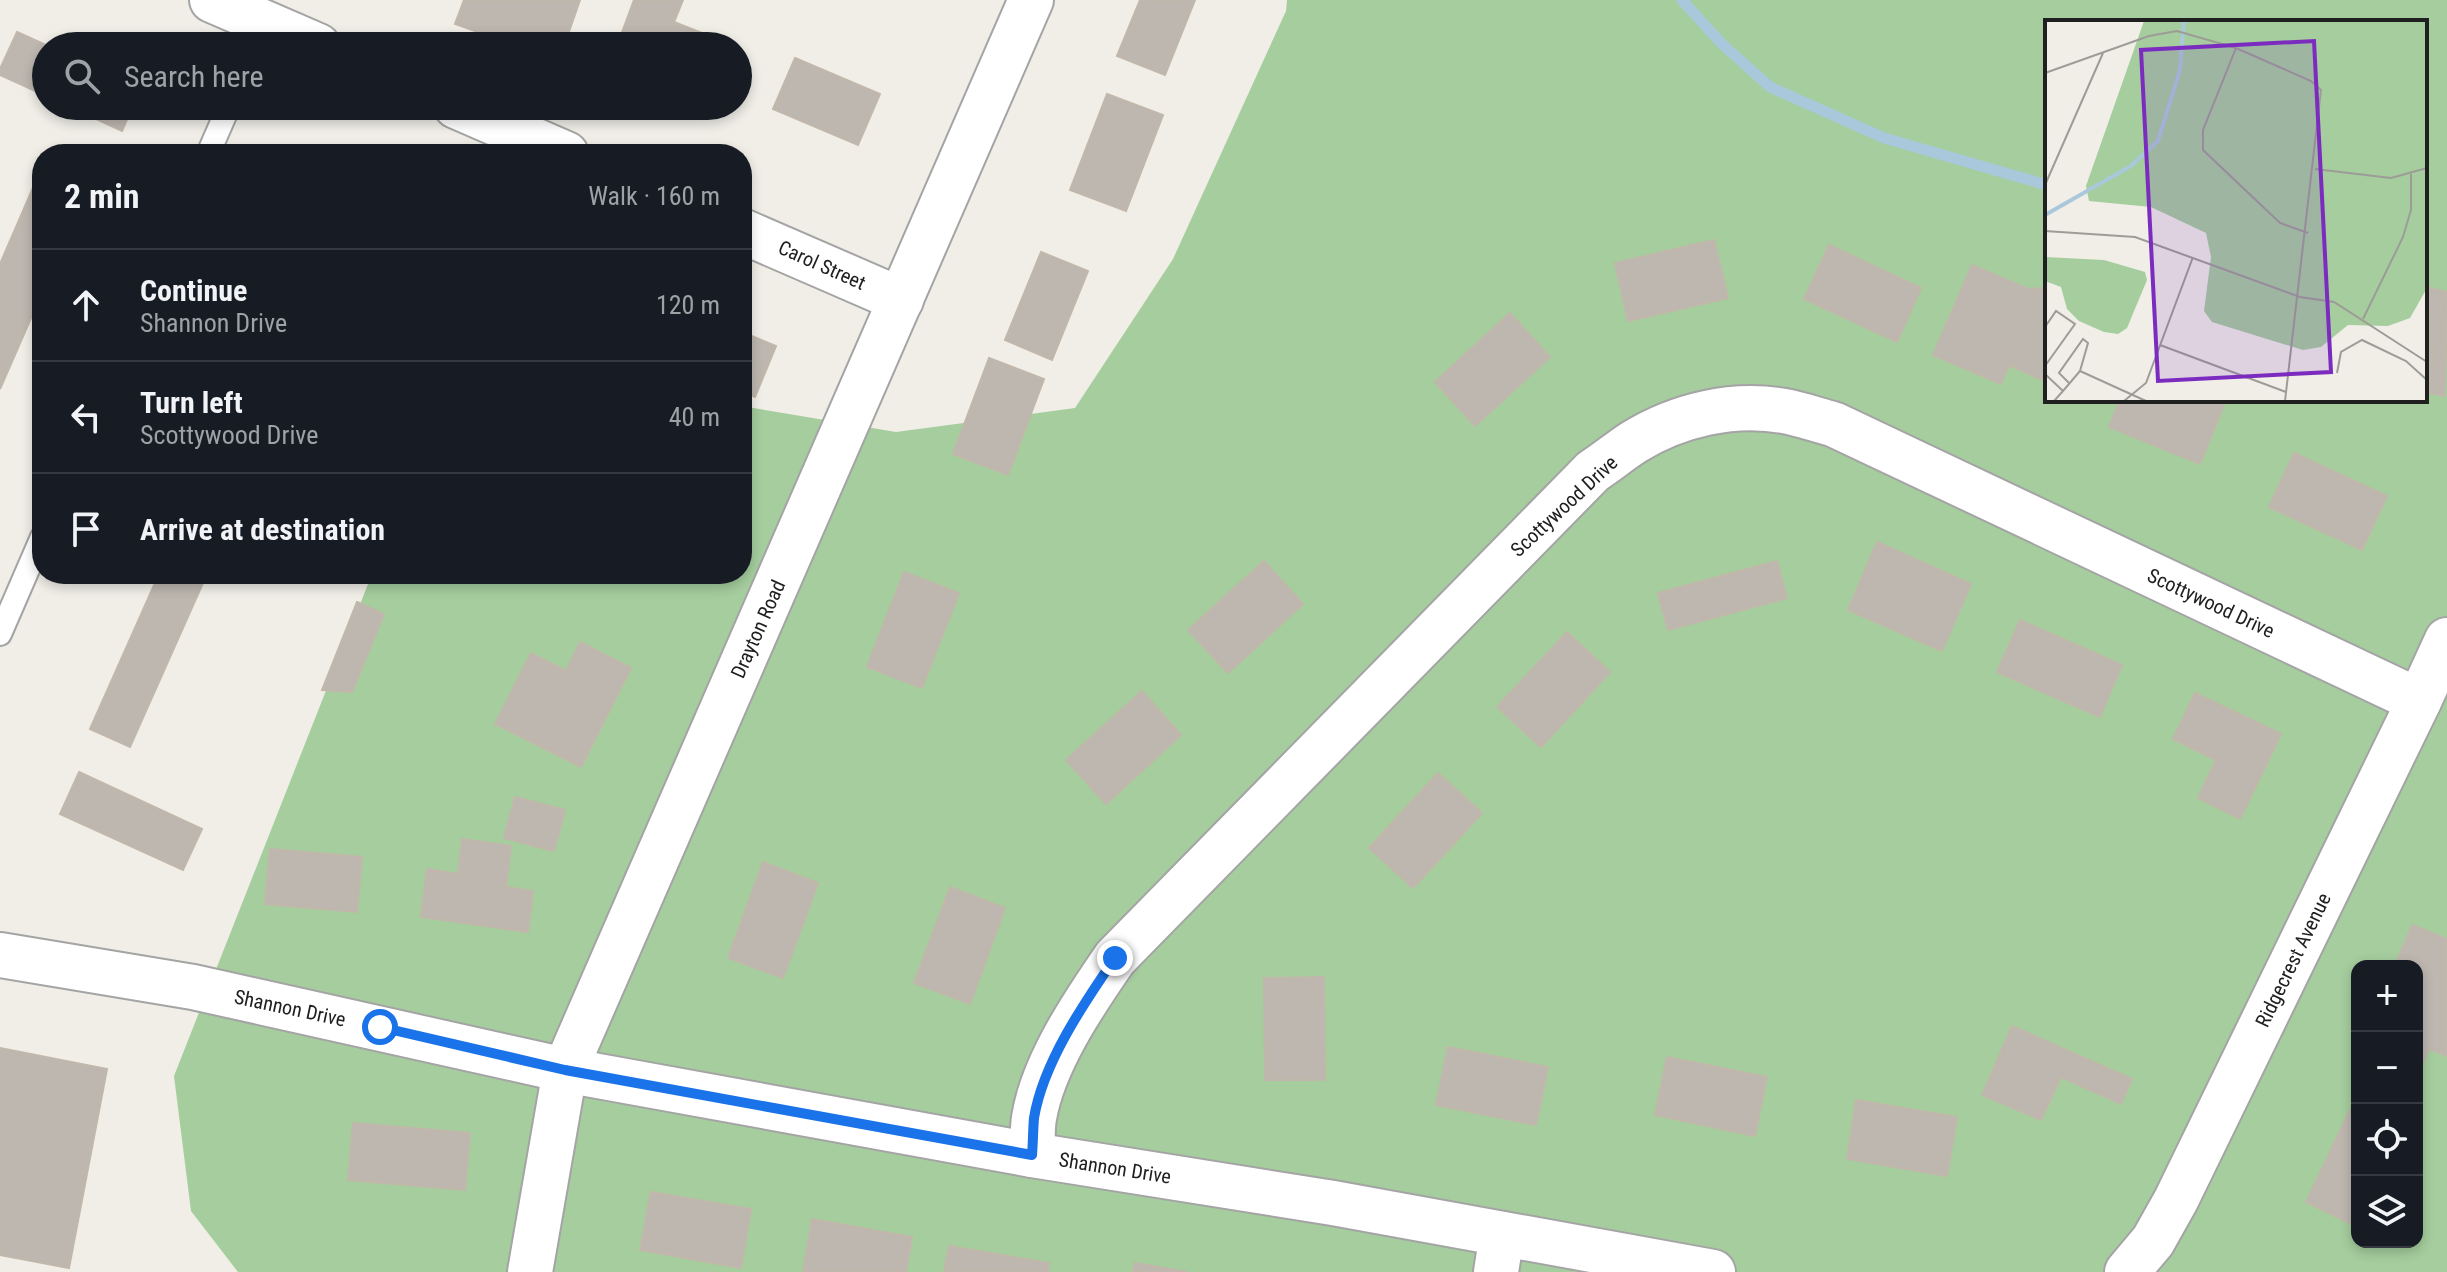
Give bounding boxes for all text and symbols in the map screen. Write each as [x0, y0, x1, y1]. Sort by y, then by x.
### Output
inset map [2045, 20, 2427, 402]
search box [32, 32, 752, 120]
icon: search [60, 54, 104, 98]
text: Search here [124, 59, 264, 94]
text: 2 min [64, 176, 140, 216]
text: Walk · 160 m [588, 181, 720, 211]
street label: Carol Street [775, 235, 869, 295]
text: Continue [140, 273, 247, 308]
icon: ahead [64, 283, 108, 327]
text: 120 m [656, 290, 720, 320]
text: Shannon Drive [140, 308, 287, 338]
text: Turn left [140, 385, 243, 420]
icon: left [64, 395, 108, 439]
text: 40 m [669, 402, 720, 432]
text: Scottywood Drive [140, 420, 319, 450]
street label: Scottywood Drive [1506, 450, 1622, 562]
icon: arrive [64, 507, 108, 551]
text: Arrive at destination [140, 512, 385, 547]
street label: Scottywood Drive [2144, 563, 2278, 643]
street label: Drayton Road [726, 576, 790, 682]
street label: Ridgecrest Avenue [2250, 889, 2336, 1031]
route end [1097, 940, 1133, 976]
map controls [2351, 960, 2423, 1248]
button: + [2351, 960, 2423, 1032]
street label: Shannon Drive [232, 984, 348, 1032]
route start [362, 1009, 398, 1045]
button: − [2351, 1032, 2423, 1104]
button: locate [2351, 1104, 2423, 1176]
street label: Shannon Drive [1057, 1147, 1173, 1189]
button: layers [2351, 1176, 2423, 1248]

